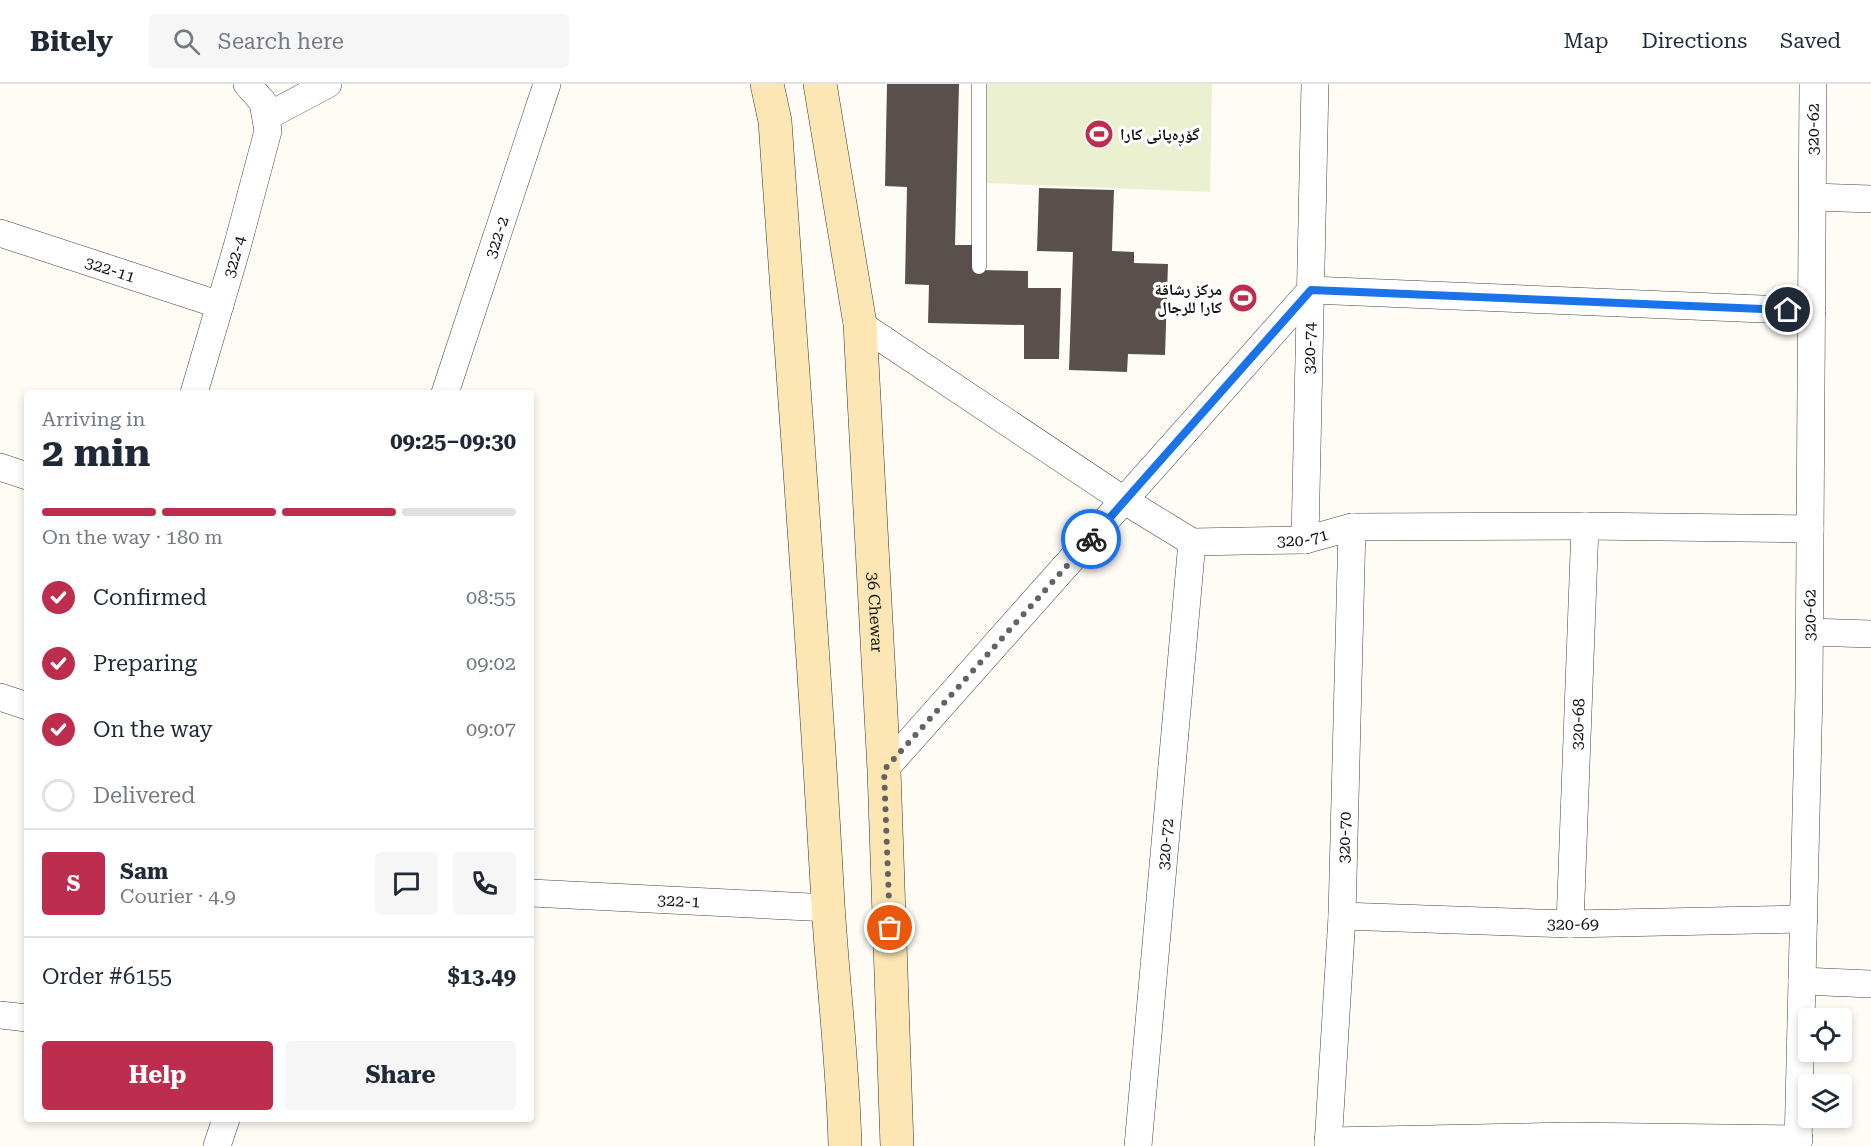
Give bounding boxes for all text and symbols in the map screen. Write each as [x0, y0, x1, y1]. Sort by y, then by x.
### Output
search box [149, 14, 569, 68]
text: Bitely [30, 25, 113, 58]
icon: search [170, 25, 203, 58]
text: Search here [218, 29, 344, 54]
text: Map [1564, 29, 1608, 53]
text: Directions [1641, 29, 1747, 53]
text: Saved [1780, 29, 1841, 53]
street label: 320-62 [1804, 103, 1823, 155]
sports icon: گۆڕەپانی کارا [1083, 118, 1115, 150]
place label: گۆڕەپانی کارا [1120, 125, 1200, 147]
street label: 322-2 [481, 214, 513, 261]
street label: 322-4 [219, 234, 250, 280]
street label: 322-11 [82, 252, 138, 287]
place label: مركز رشاقة كارا للرجال [1155, 280, 1222, 317]
sports icon: مركز رشاقة كارا للرجال [1227, 282, 1259, 314]
pin [1762, 284, 1813, 335]
icon: home [1771, 293, 1804, 326]
street label: 320-74 [1300, 322, 1320, 374]
text: Arriving in [42, 407, 145, 431]
text: 09:25–09:30 [390, 429, 516, 454]
text: 2 min [42, 430, 150, 476]
courier [1061, 509, 1121, 569]
icon: bike [1075, 523, 1108, 556]
text: On the way · 180 m [42, 525, 223, 549]
street label: 320-71 [1277, 525, 1331, 550]
street label: 36 Chewar [863, 571, 887, 654]
icon: check [42, 581, 75, 614]
text: Confirmed [93, 585, 207, 610]
text: 08:55 [466, 585, 516, 609]
street label: 320-62 [1800, 589, 1820, 641]
icon: check [42, 647, 75, 680]
text: Preparing [93, 651, 197, 676]
text: 09:02 [466, 651, 516, 675]
street label: 320-68 [1568, 698, 1589, 750]
icon: check [42, 713, 75, 746]
text: On the way [93, 717, 213, 742]
text: 09:07 [466, 717, 516, 741]
text: Delivered [93, 783, 195, 808]
street label: 320-70 [1334, 811, 1355, 864]
street label: 320-72 [1154, 818, 1177, 871]
button: chat [375, 852, 438, 915]
button: phone [453, 852, 516, 915]
text: Sam [120, 859, 168, 884]
text: S [67, 871, 80, 896]
text: Courier · 4.9 [120, 884, 236, 908]
street label: 322-1 [657, 890, 701, 912]
pin [864, 902, 915, 953]
icon: bag [873, 911, 906, 944]
street label: 320-69 [1547, 914, 1599, 934]
text: Order #6155 [42, 964, 172, 989]
text: $13.49 [447, 964, 516, 989]
map controls [1798, 1008, 1852, 1128]
button: locate [1798, 1008, 1852, 1062]
button: Help [42, 1041, 273, 1110]
button: Share [285, 1041, 516, 1110]
button: layers [1798, 1074, 1852, 1128]

